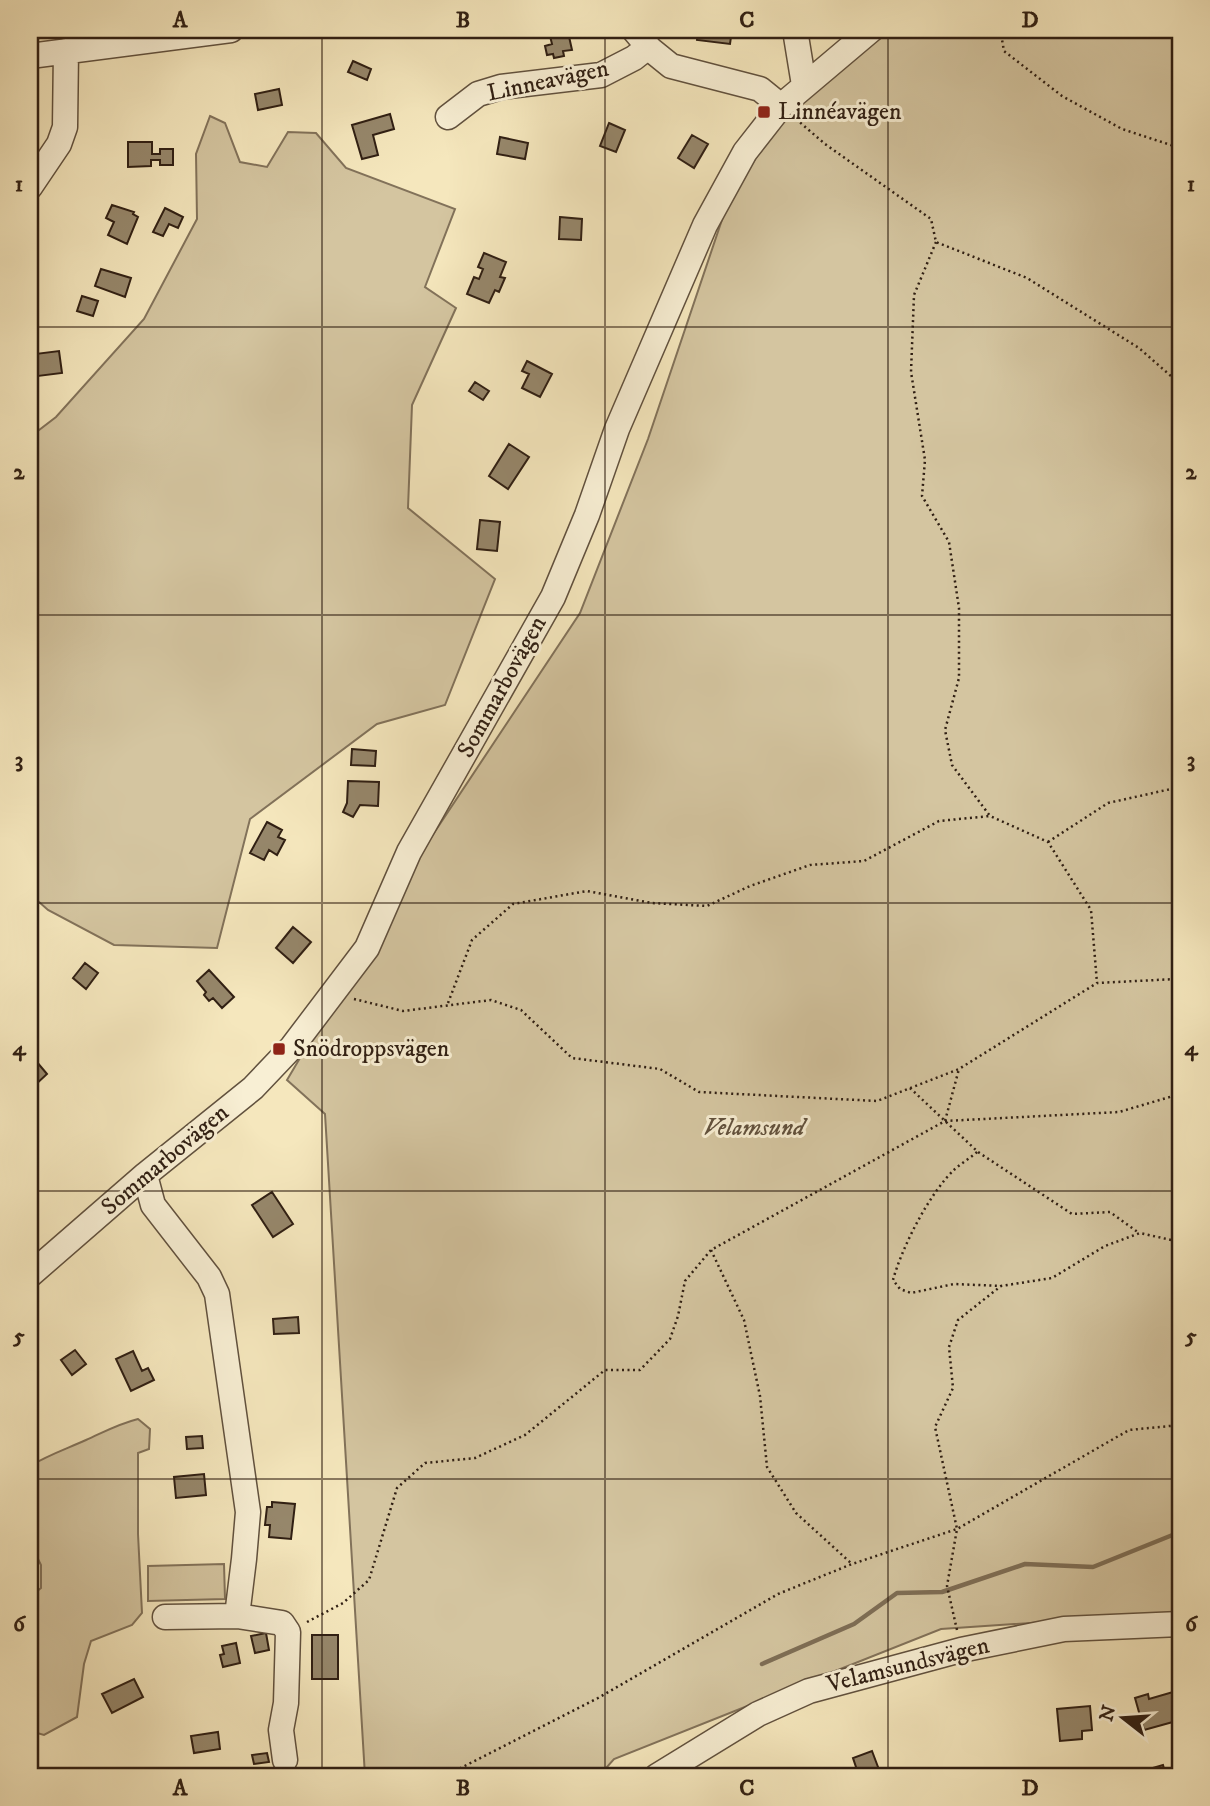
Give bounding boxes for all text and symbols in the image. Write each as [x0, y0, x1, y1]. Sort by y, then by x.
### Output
text: A [172, 6, 189, 35]
text: B [456, 6, 470, 35]
text: C [739, 6, 755, 35]
text: D [1021, 6, 1039, 35]
street label: Linneavägen [484, 53, 612, 109]
place label: Linnéavägen [778, 97, 902, 127]
marker: Linnéavägen [756, 104, 772, 120]
text: 1 [15, 170, 23, 199]
text: 1 [1187, 170, 1195, 199]
text: 2 [13, 458, 25, 487]
text: 2 [1185, 458, 1197, 487]
street label: Sommarbovägen [451, 611, 553, 763]
text: 3 [15, 746, 23, 775]
text: 3 [1187, 746, 1195, 775]
text: 4 [12, 1034, 27, 1063]
place label: Snödroppsvägen [293, 1034, 450, 1064]
text: 4 [1184, 1034, 1199, 1063]
marker: Snödroppsvägen [271, 1041, 287, 1057]
street label: Sommarbovägen [95, 1098, 235, 1222]
park label: Velamsund [703, 1113, 808, 1143]
text: 5 [12, 1322, 25, 1351]
text: 5 [1184, 1322, 1197, 1351]
text: 6 [13, 1610, 27, 1639]
text: 6 [1185, 1610, 1199, 1639]
street label: Velamsundsvägen [823, 1630, 993, 1700]
north arrow [1088, 1684, 1158, 1754]
text: N [1095, 1702, 1122, 1724]
text: A [172, 1774, 189, 1803]
text: B [456, 1774, 470, 1803]
text: C [739, 1774, 755, 1803]
text: D [1021, 1774, 1039, 1803]

